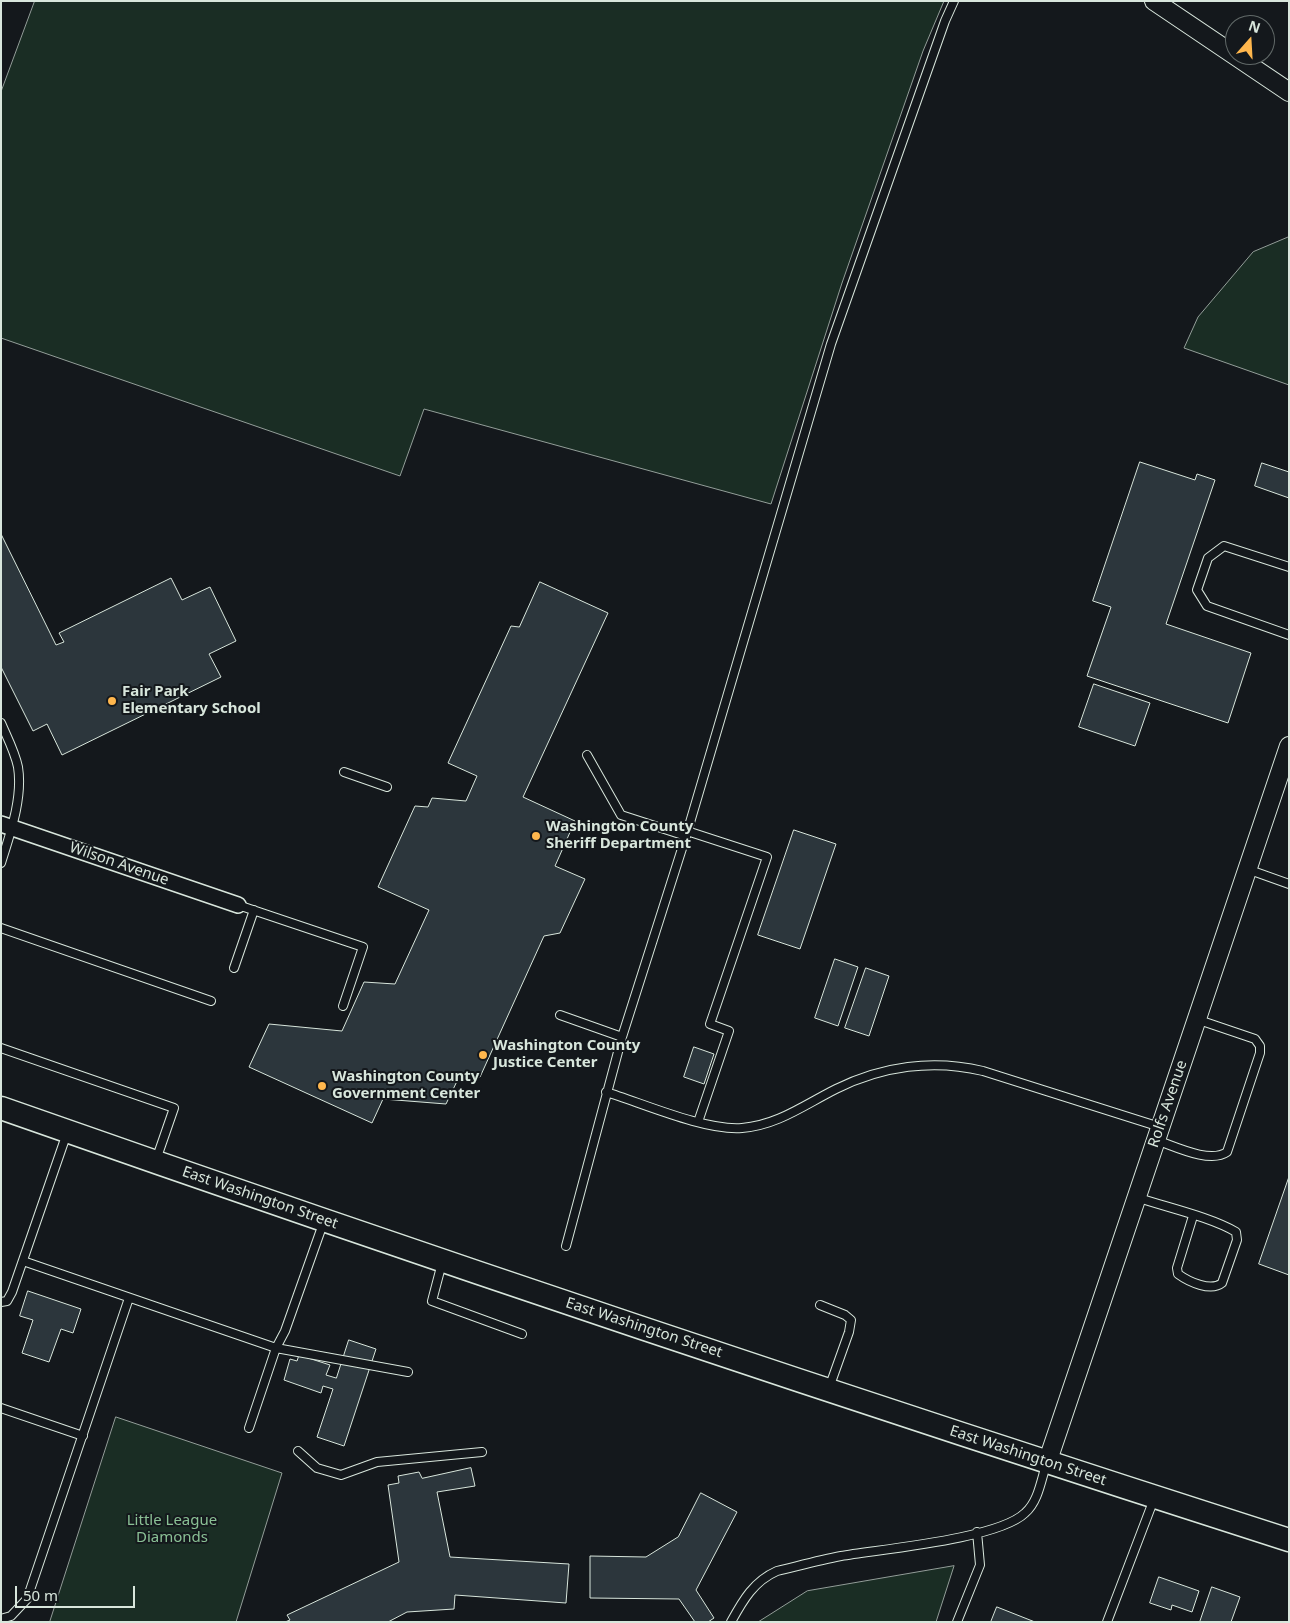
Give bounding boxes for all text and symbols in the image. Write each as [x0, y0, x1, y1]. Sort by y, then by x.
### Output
north arrow [1225, 15, 1275, 65]
text: N [1246, 15, 1263, 37]
place label: Fair Park Elementary School [122, 683, 261, 718]
marker: Fair Park Elementary School [106, 695, 118, 707]
place label: Washington County Sheriff Department [546, 818, 693, 853]
marker: Washington County Sheriff Department [530, 830, 542, 842]
street label: Wilson Avenue [67, 839, 171, 889]
place label: Washington County Justice Center [493, 1037, 640, 1072]
marker: Washington County Justice Center [477, 1049, 489, 1061]
street label: Rolfs Avenue [1145, 1058, 1191, 1150]
place label: Washington County Government Center [332, 1068, 480, 1103]
marker: Washington County Government Center [316, 1080, 328, 1092]
street label: East Washington Street [180, 1163, 340, 1233]
street label: East Washington Street [563, 1294, 725, 1362]
street label: East Washington Street [947, 1422, 1109, 1490]
park label: Little League Diamonds [127, 1512, 217, 1547]
scale bar [18, 1576, 138, 1608]
text: 50 m [23, 1585, 58, 1605]

